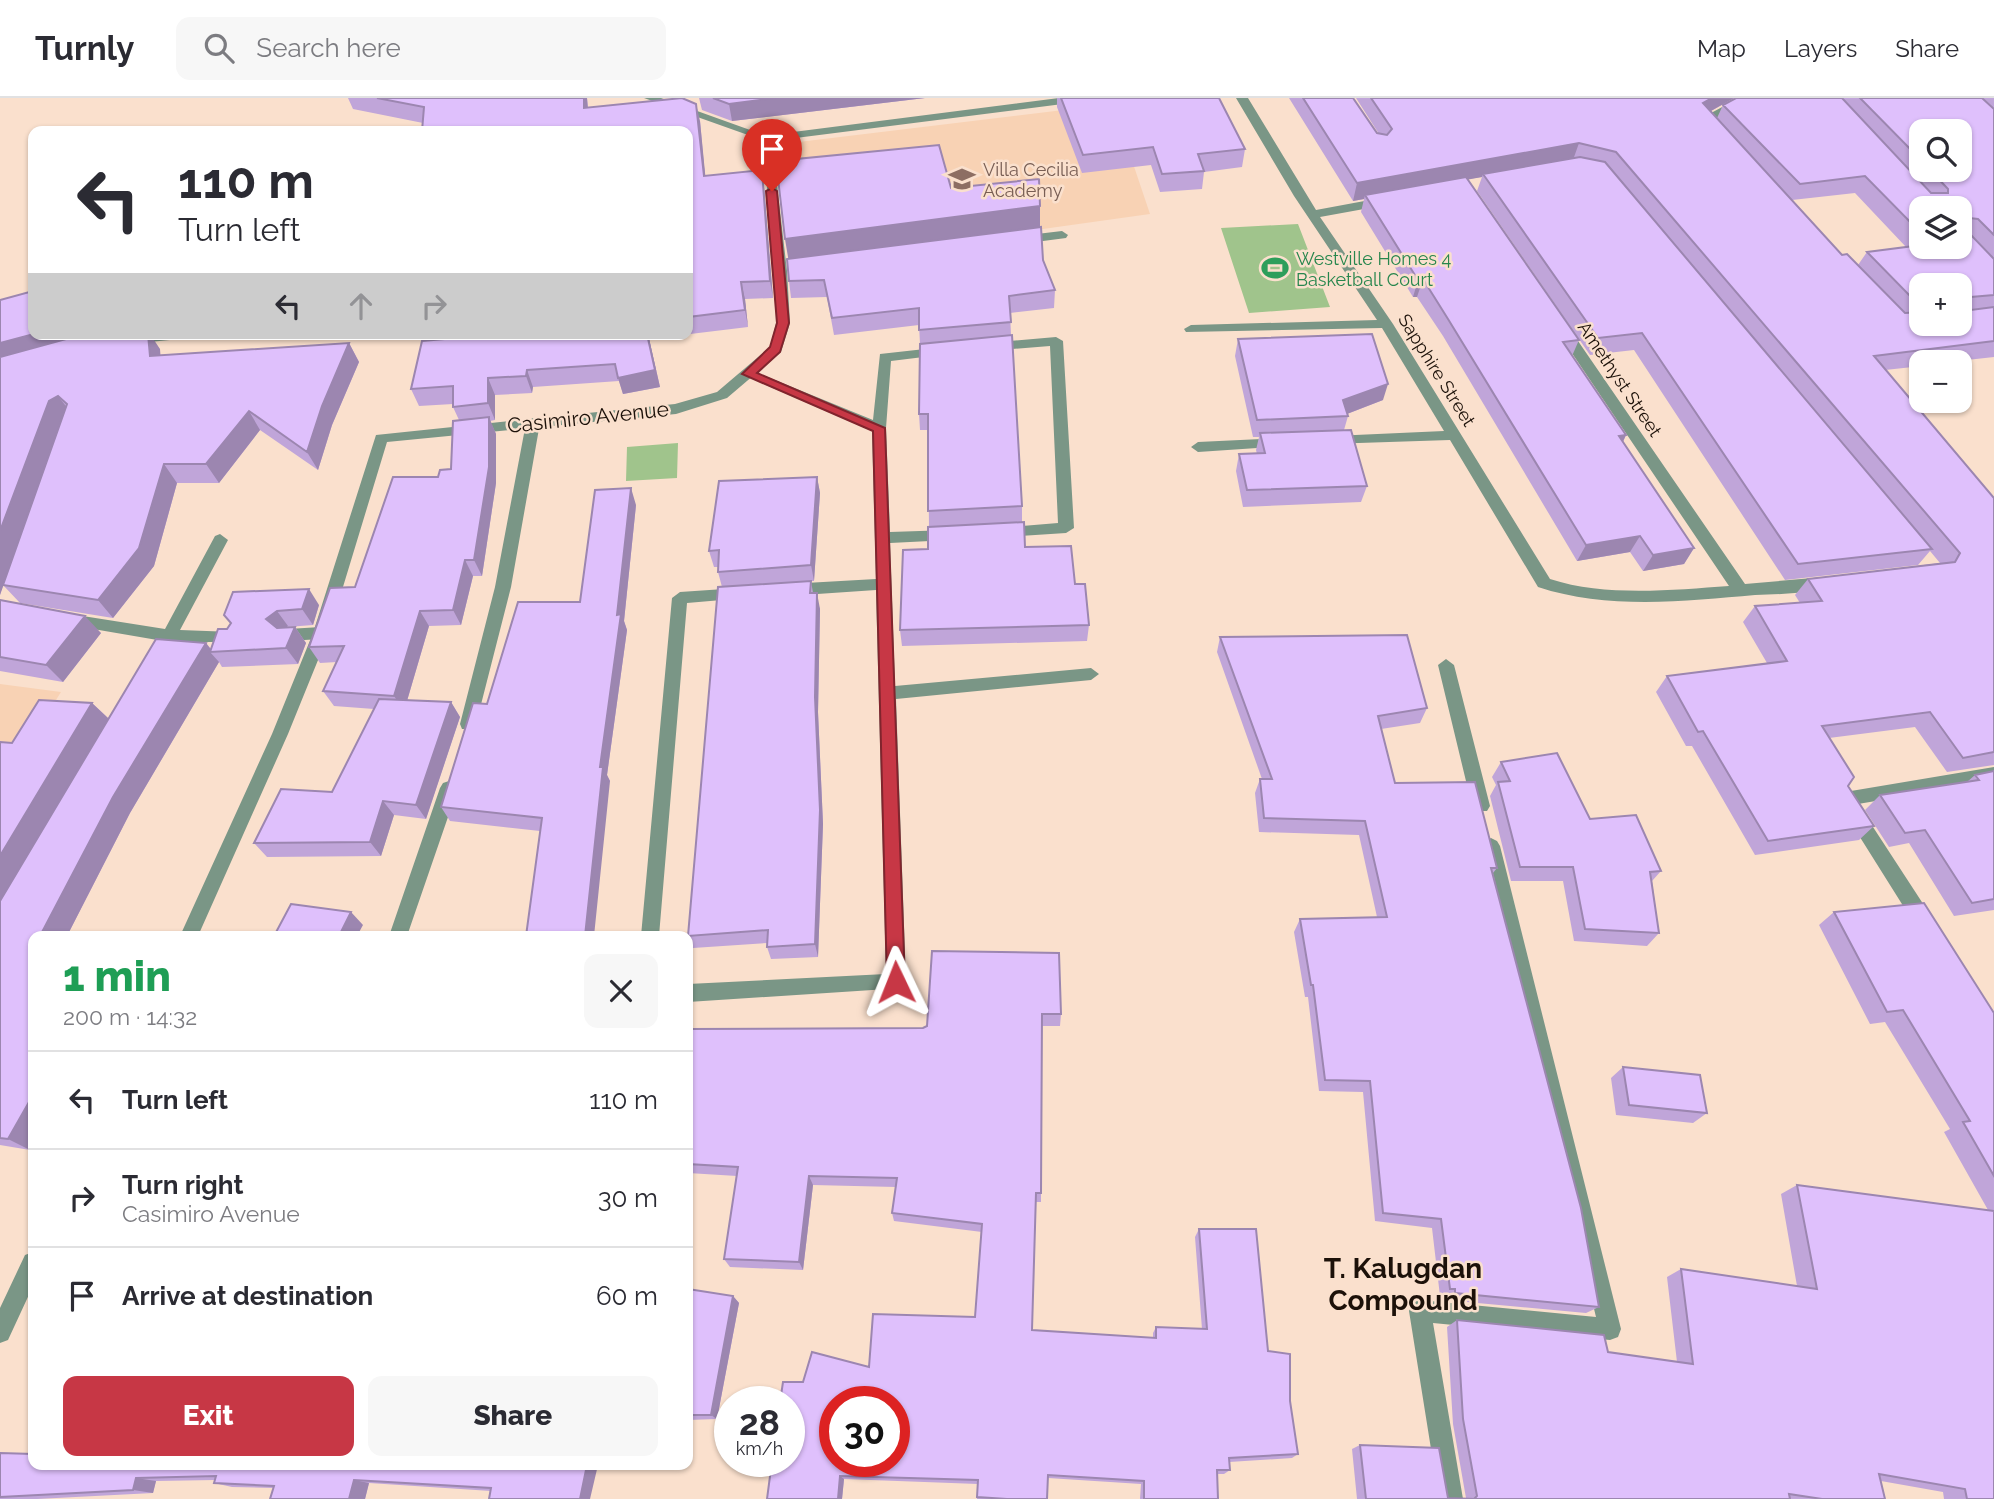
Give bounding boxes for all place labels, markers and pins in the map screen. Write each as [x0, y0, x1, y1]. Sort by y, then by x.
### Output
pin [742, 119, 802, 191]
place label: Villa Cecilia Academy [983, 159, 1079, 201]
school or university icon: Villa Cecilia Academy [947, 164, 977, 194]
place label: Westville Homes 4 Basketball Court [1296, 248, 1452, 290]
sports icon: Westville Homes 4 Basketball Court [1260, 253, 1290, 283]

